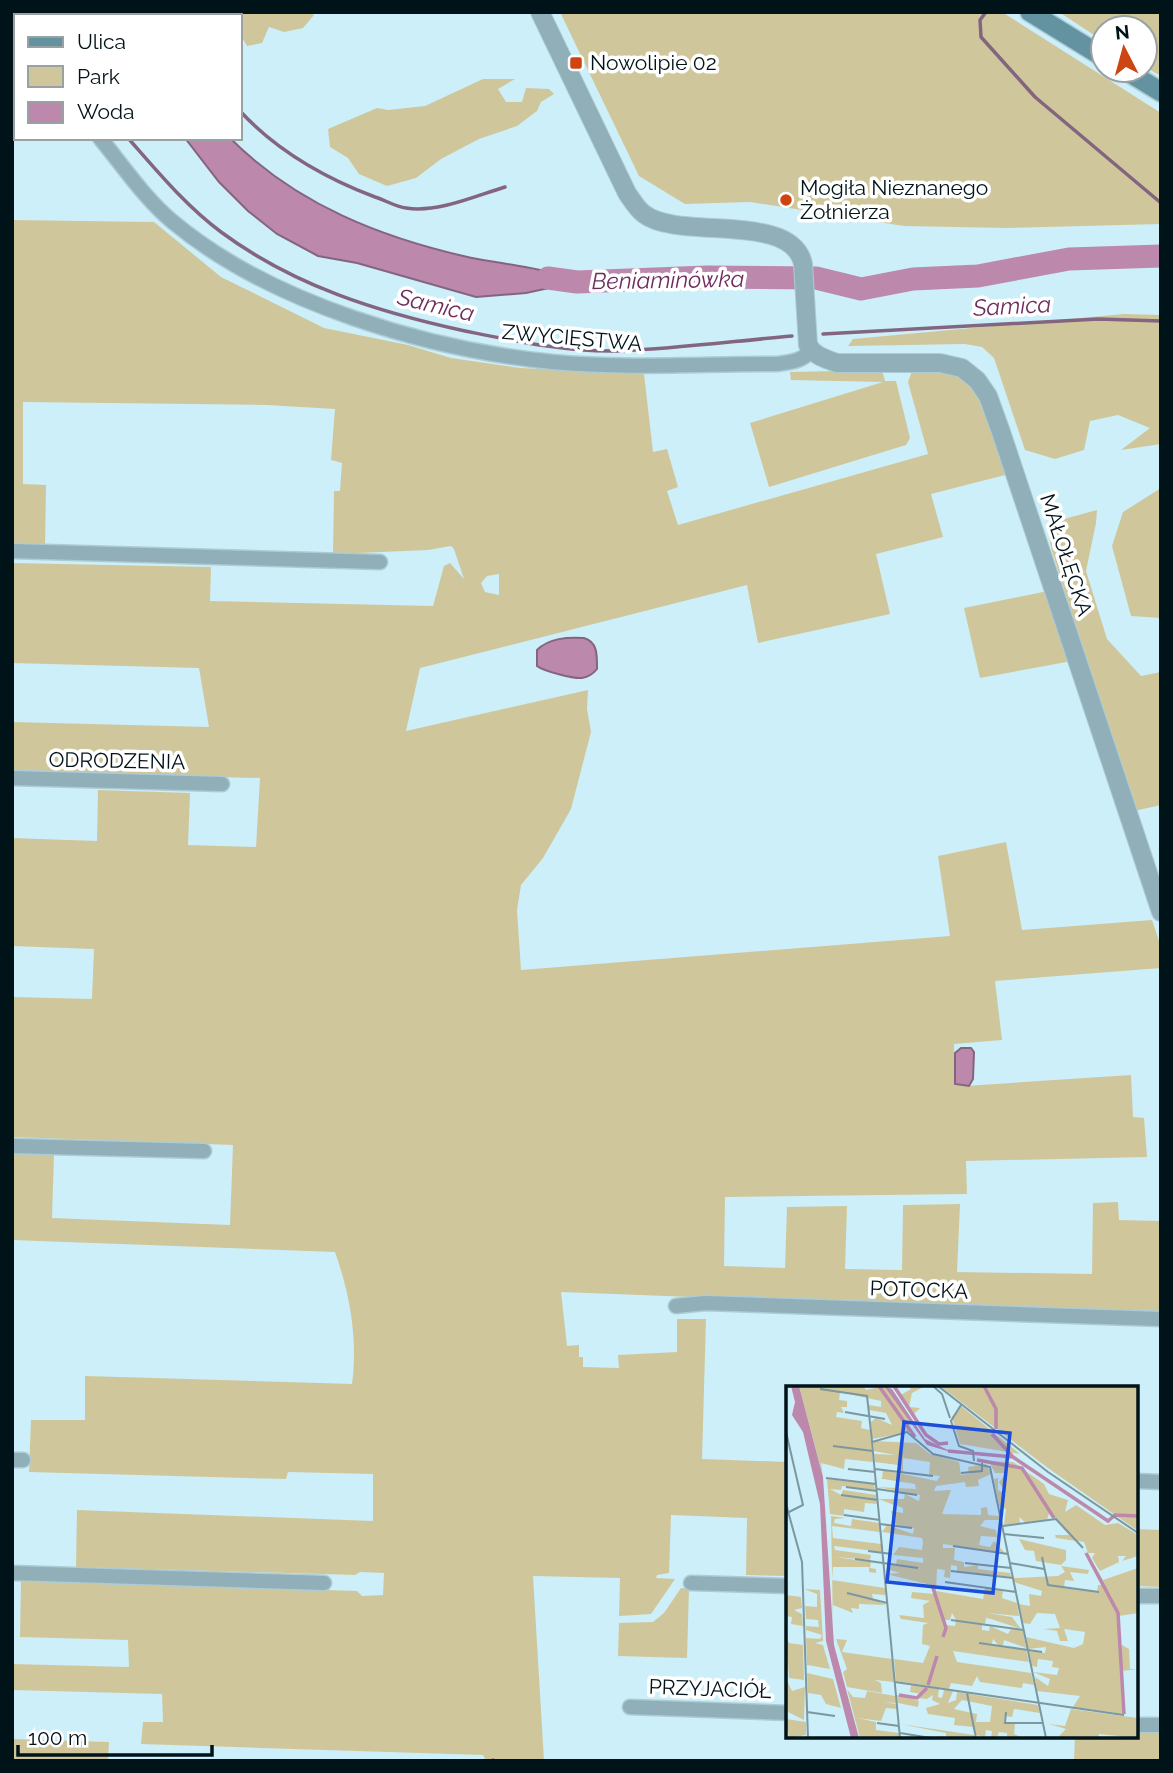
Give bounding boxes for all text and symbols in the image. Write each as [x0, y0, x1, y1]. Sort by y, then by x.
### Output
legend [14, 14, 242, 140]
north arrow [1089, 14, 1159, 84]
text: N [1114, 20, 1131, 44]
text: Ulica [77, 29, 126, 54]
place label: Nowolipie 02 [590, 50, 717, 75]
marker: Nowolipie 02 [568, 55, 584, 71]
text: Park [77, 64, 120, 89]
text: Woda [77, 99, 135, 124]
place label: Mogiła Nieznanego Żołnierza [800, 175, 988, 224]
marker: Mogiła Nieznanego Żołnierza [778, 192, 794, 208]
water label: Beniaminówka [591, 265, 745, 294]
water label: Samica [394, 282, 477, 327]
water label: Samica [971, 290, 1052, 321]
street label: ZWYCIĘSTWA [501, 319, 643, 356]
street label: MAŁOŁĘCKA [1035, 491, 1098, 619]
street label: ODRODZENIA [48, 747, 186, 774]
street label: POTOCKA [869, 1275, 969, 1304]
inset map [786, 1386, 1138, 1738]
street label: PRZYJACIÓŁ [648, 1674, 772, 1703]
scale bar [18, 1714, 212, 1758]
text: 100 m [28, 1725, 87, 1750]

